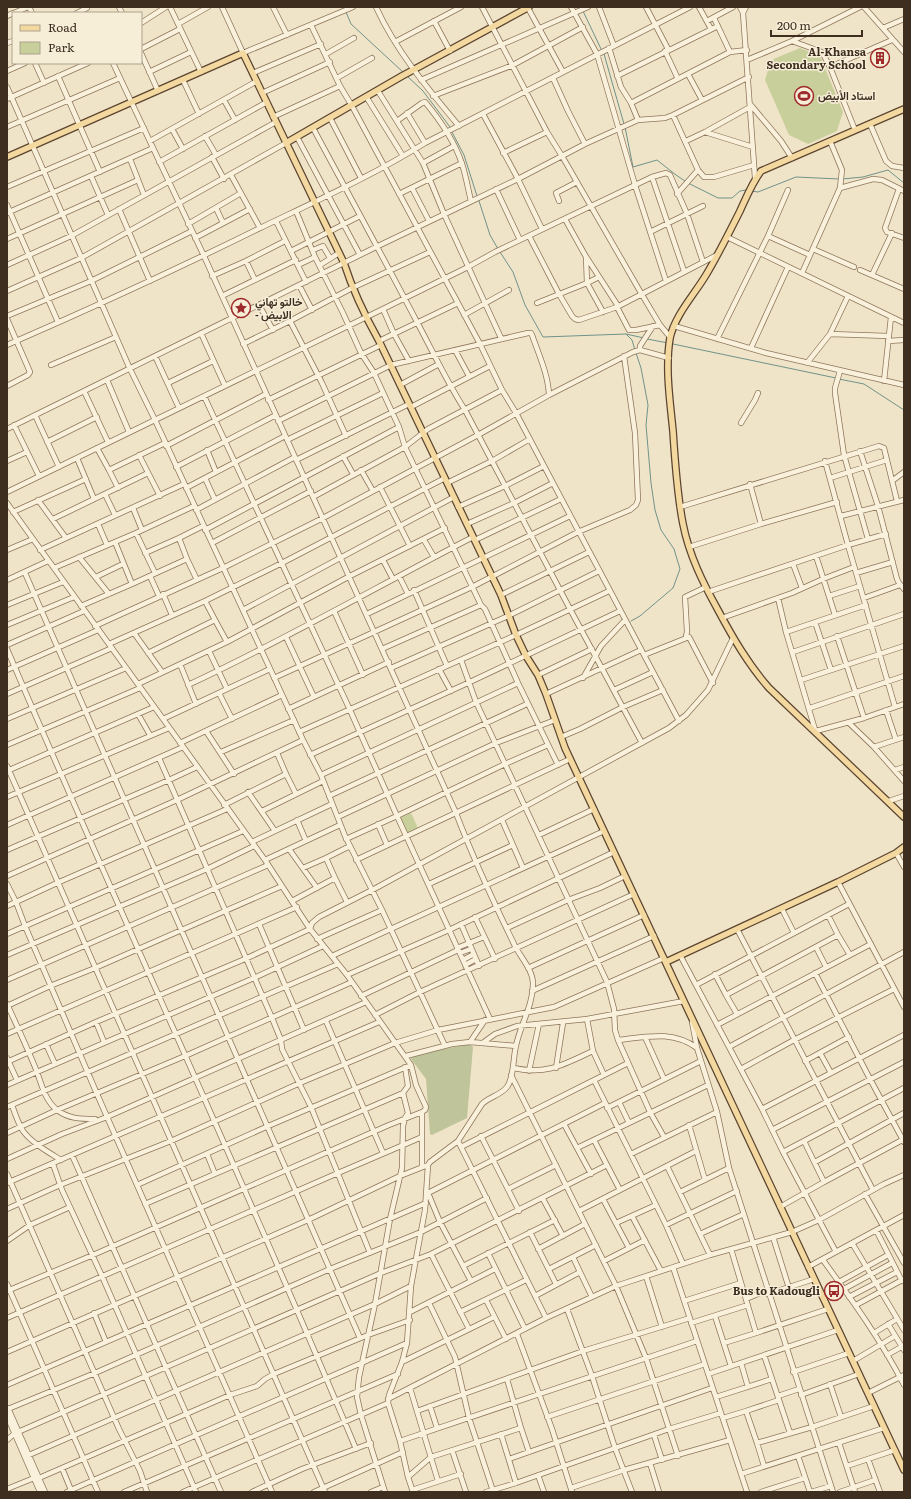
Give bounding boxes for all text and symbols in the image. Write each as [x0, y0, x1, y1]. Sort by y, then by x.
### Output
legend [12, 12, 142, 64]
scale bar [771, 12, 862, 38]
text: 200 m [777, 16, 811, 34]
text: Road [48, 18, 78, 36]
text: Park [48, 38, 75, 56]
place label: Al-Khansa Secondary School [767, 43, 867, 72]
building icon: Al-Khansa Secondary School [869, 47, 891, 69]
sports icon: استاد الأبيض [793, 85, 815, 107]
place label: استاد الأبيض [818, 87, 875, 103]
place label: خالتو تهاني - الابيض [255, 293, 303, 322]
place icon: خالتو تهاني - الابيض [230, 297, 252, 319]
bus stop icon: Bus to Kadougli [823, 1280, 845, 1302]
place label: Bus to Kadougli [733, 1282, 820, 1298]

